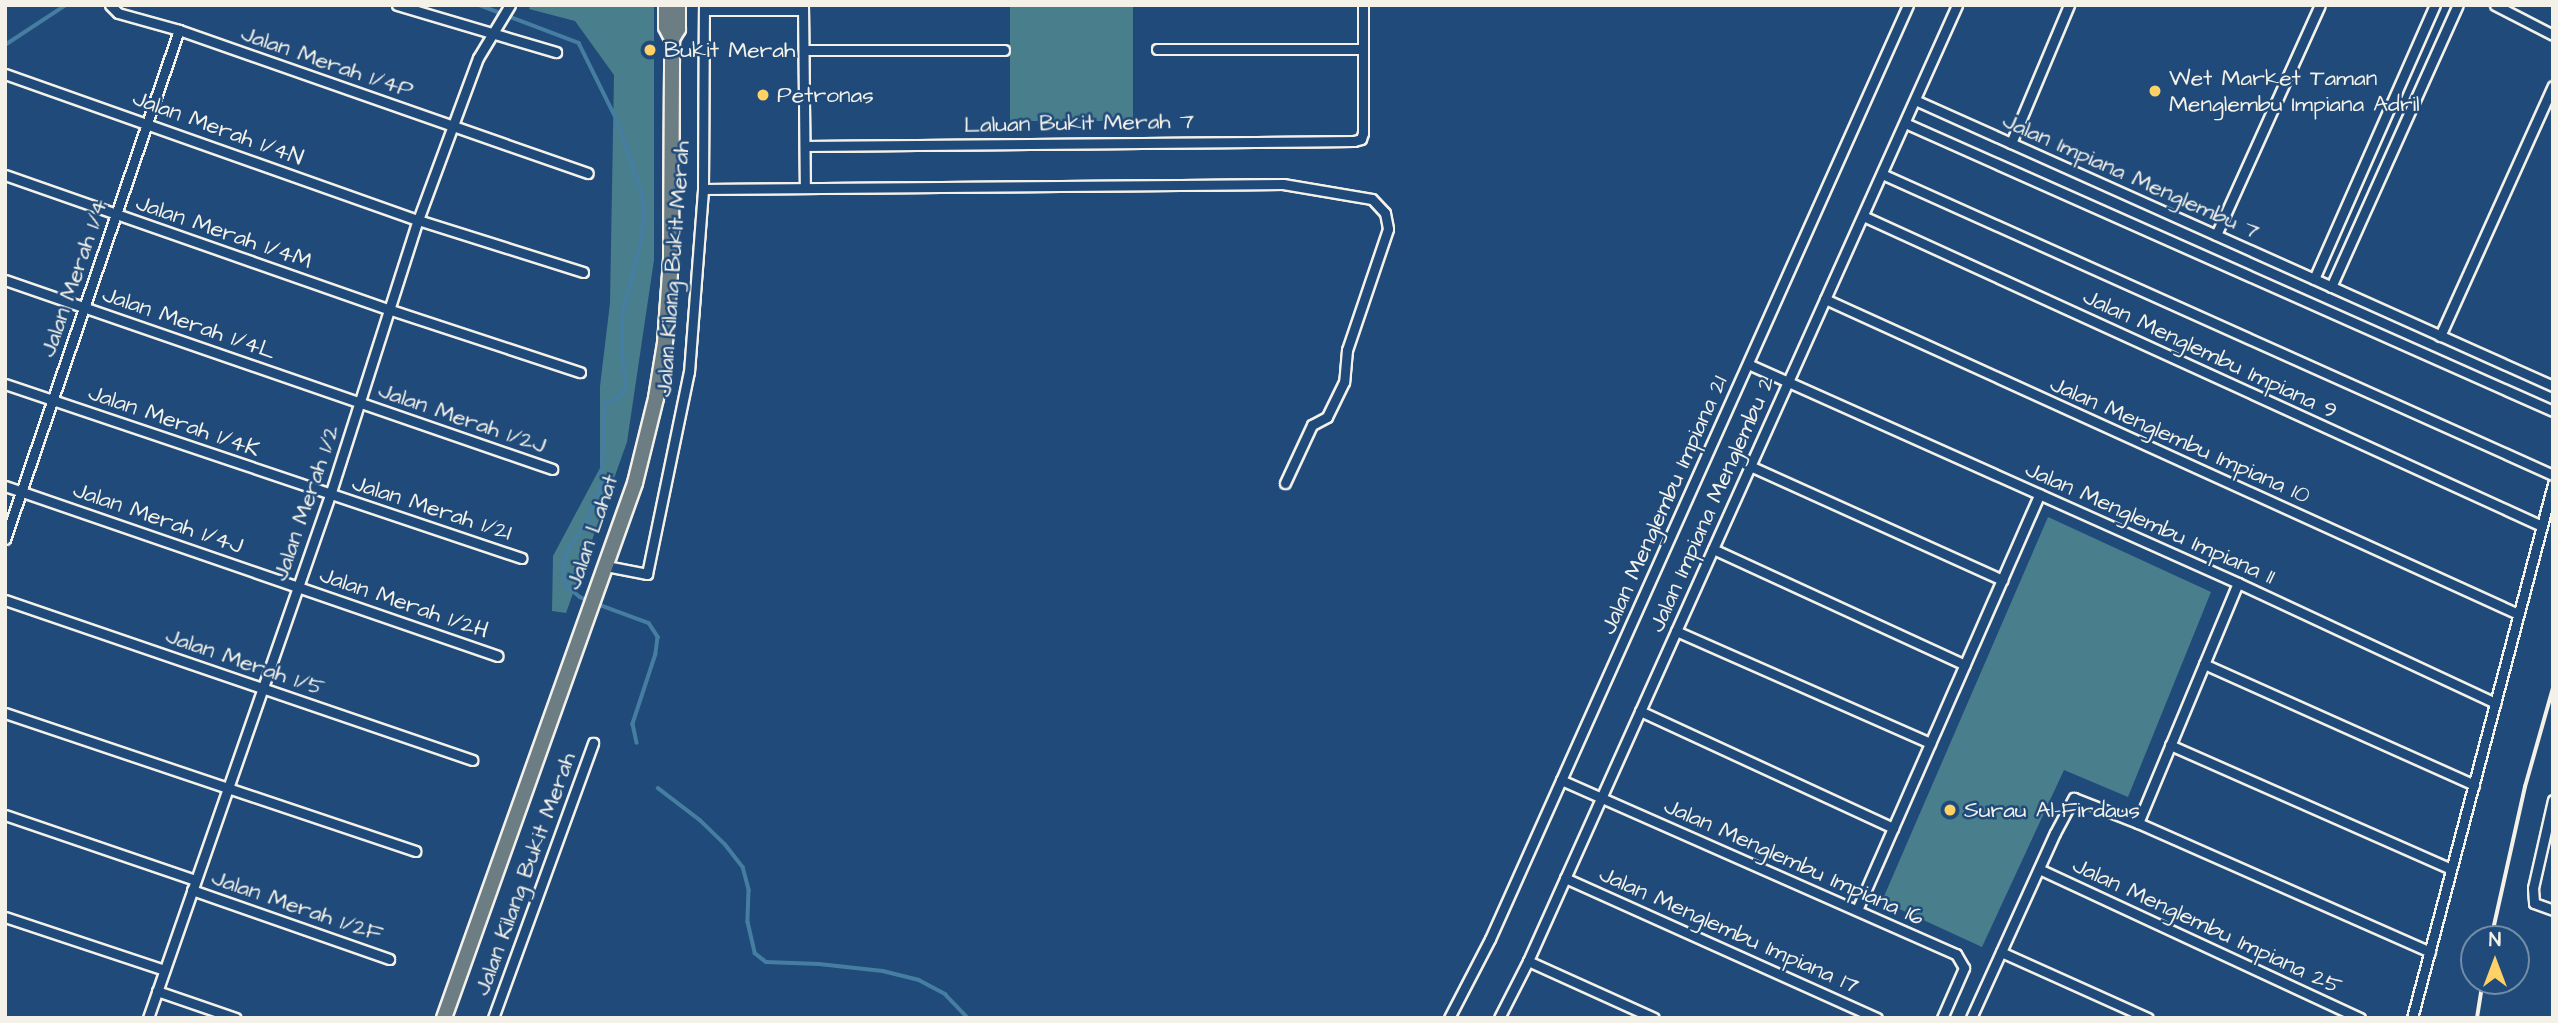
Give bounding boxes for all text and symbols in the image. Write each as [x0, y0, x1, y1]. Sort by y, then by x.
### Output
street label: Jalan Merah 1/4P [237, 20, 417, 104]
place label: Bukit Merah [664, 36, 795, 64]
marker: Bukit Merah [642, 42, 658, 58]
place label: Wet Market Taman Menglembu Impiana Adril [2169, 64, 2420, 118]
place label: Petronas [777, 81, 874, 109]
marker: Wet Market Taman Menglembu Impiana Adril [2147, 83, 2163, 99]
street label: Jalan Merah 1/4N [129, 84, 307, 172]
marker: Petronas [755, 87, 771, 103]
street label: Laluan Bukit Merah 7 [964, 107, 1194, 139]
street label: Jalan Impiana Menglembu 7 [1998, 107, 2264, 245]
street label: Jalan Kilang Bukit Merah [650, 140, 696, 398]
street label: Jalan Merah 1/4M [132, 189, 316, 275]
street label: Jalan Merah 1/4 [34, 195, 114, 361]
street label: Jalan Merah 1/4L [99, 280, 279, 366]
street label: Jalan Menglembu Impiana 9 [2078, 283, 2342, 425]
street label: Jalan Menglembu Impiana 10 [2046, 370, 2314, 510]
street label: Jalan Menglembu Impiana 21 [1594, 371, 1734, 639]
street label: Jalan Impiana Menglembu 2 [1643, 372, 1781, 636]
street label: Jalan Merah 1/2J [375, 376, 549, 460]
street label: Jalan Merah 1/4K [85, 379, 263, 463]
street label: Jalan Merah 1/2 [266, 421, 346, 585]
street label: Jalan Menglembu Impiana 11 [2021, 455, 2279, 591]
street label: Jalan Merah 1/2I [349, 469, 515, 547]
street label: Jalan Lahat [559, 471, 625, 593]
street label: Jalan Merah 1/4J [70, 476, 246, 560]
street label: Jalan Merah 1/2H [316, 561, 492, 645]
street label: Jalan Merah 1/5 [162, 622, 328, 702]
street label: Jalan Kilang Bukit Merah [468, 749, 582, 999]
street label: Jalan Menglembu Impiana 16 [1660, 792, 1928, 932]
place label: Surau Al-Firdaus [1964, 796, 2140, 824]
marker: Surau Al-Firdaus [1942, 802, 1958, 818]
street label: Jalan Menglembu Impiana 25 [2068, 851, 2346, 1001]
street label: Jalan Menglembu Impiana 17 [1595, 860, 1863, 1000]
street label: Jalan Merah 1/2F [208, 864, 386, 948]
north arrow [2460, 925, 2530, 995]
text: N [2489, 927, 2501, 954]

